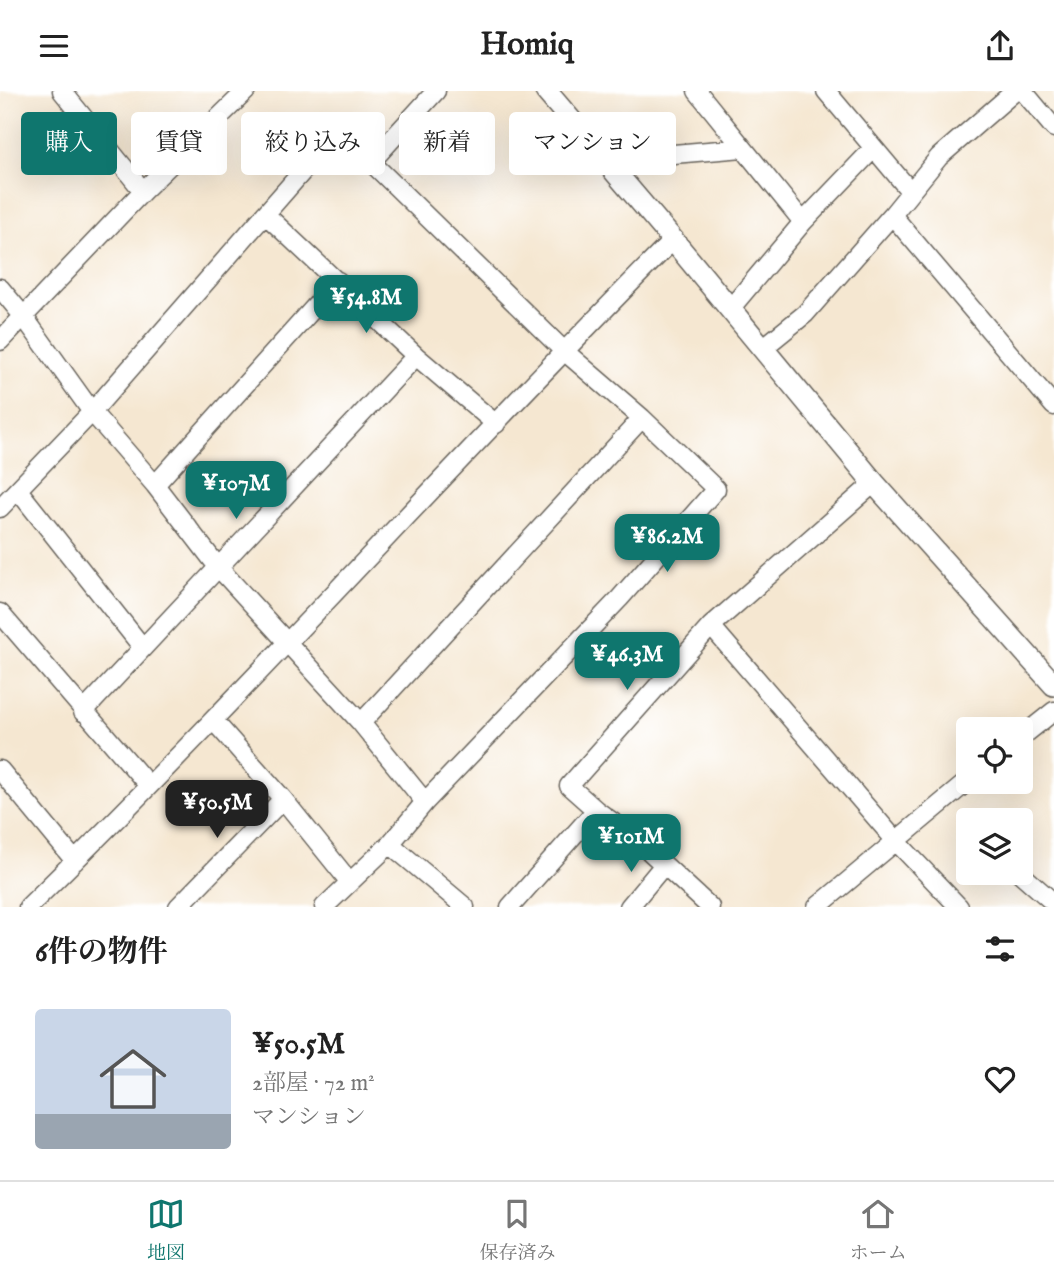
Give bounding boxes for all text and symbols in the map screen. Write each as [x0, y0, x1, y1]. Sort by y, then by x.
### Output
text: Homiq [480, 25, 574, 66]
icon: menu [35, 27, 73, 65]
icon: share [981, 27, 1019, 65]
chip: 購入 [21, 112, 117, 175]
chip: 賃貸 [131, 112, 227, 175]
chip: 絞り込み [241, 112, 385, 175]
chip: 新着 [399, 112, 495, 175]
chip: マンション [509, 112, 676, 175]
pin: ¥54.8M [309, 275, 423, 335]
text: ¥54.8M [330, 283, 402, 312]
pin: ¥107M [187, 461, 285, 521]
text: ¥107M [202, 469, 270, 498]
pin: ¥86.2M [610, 515, 724, 574]
text: ¥86.2M [631, 522, 703, 551]
pin: ¥46.3M [570, 633, 684, 692]
text: ¥46.3M [591, 640, 663, 669]
map controls [956, 717, 1033, 885]
button: locate [956, 717, 1033, 794]
pin: ¥50.5M [160, 781, 274, 840]
text: ¥50.5M [181, 788, 253, 817]
button: layers [956, 808, 1033, 885]
pin: ¥101M [582, 815, 680, 874]
text: ¥101M [598, 822, 664, 851]
icon: filters [981, 930, 1019, 968]
text: 6件の物件 [35, 934, 168, 972]
text: ¥50.5M [252, 1026, 345, 1064]
icon: home [91, 1037, 175, 1121]
icon: heart [981, 1060, 1019, 1098]
text: 2部屋 · 72 m² [252, 1069, 375, 1098]
text: マンション [252, 1103, 366, 1132]
tab: 地図 [147, 1195, 185, 1266]
tab: 保存済み [479, 1195, 556, 1266]
tab: ホーム [850, 1195, 907, 1266]

